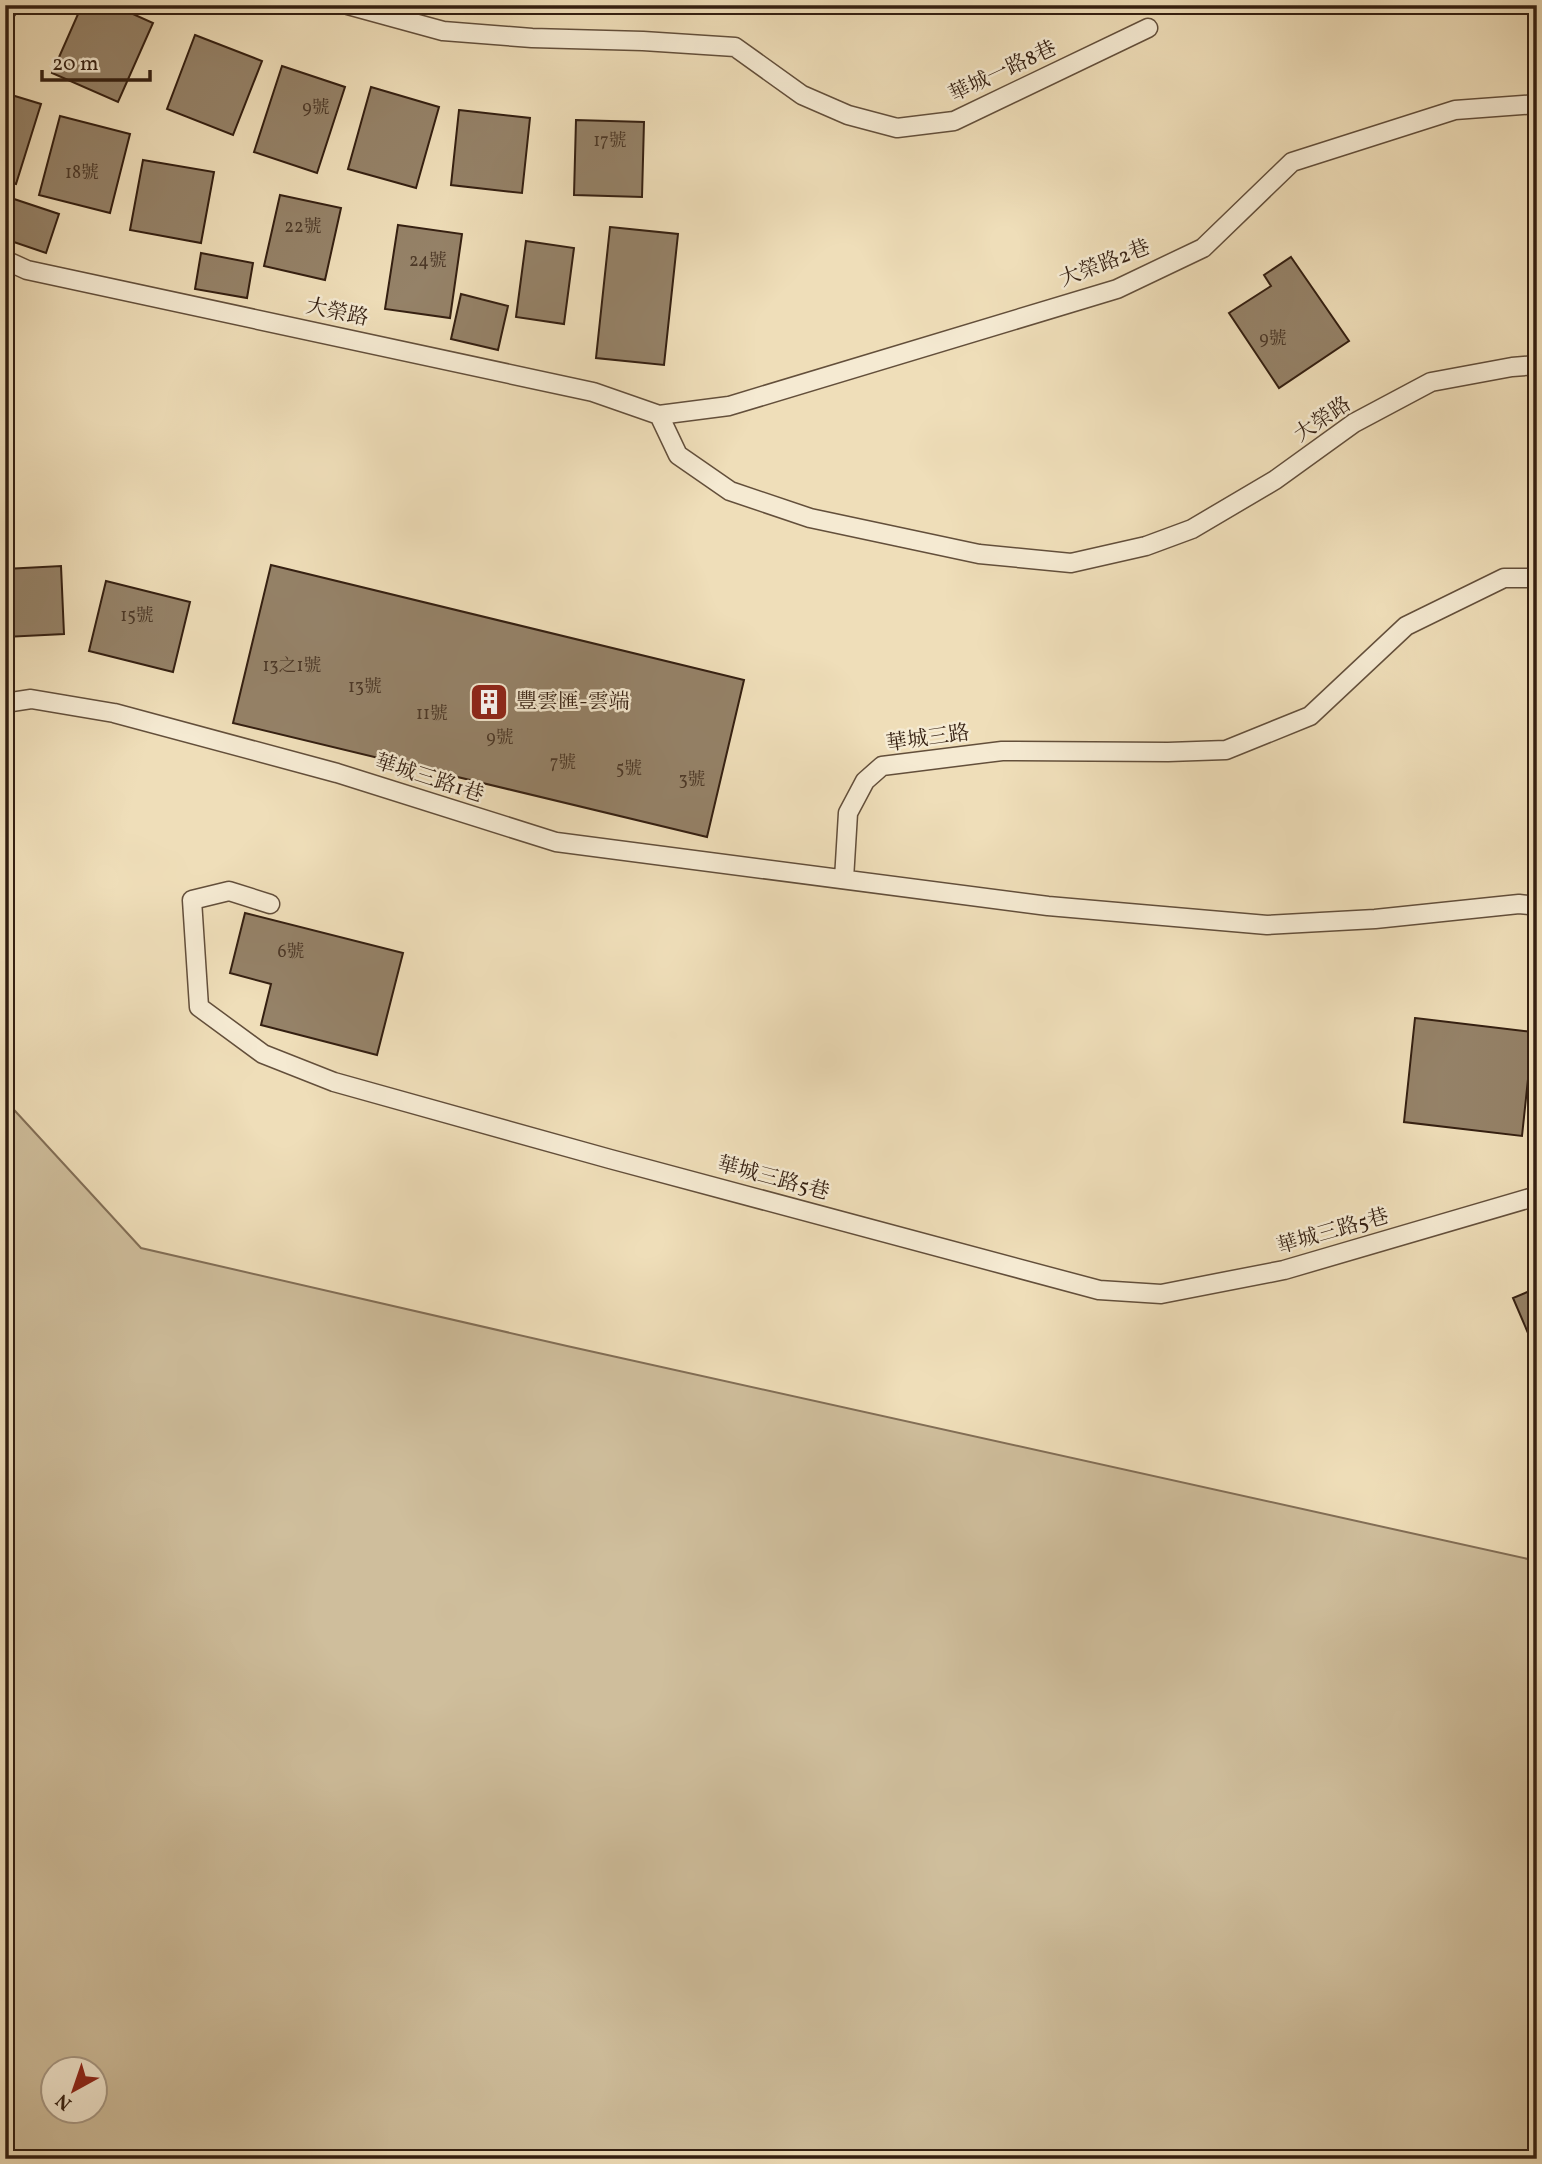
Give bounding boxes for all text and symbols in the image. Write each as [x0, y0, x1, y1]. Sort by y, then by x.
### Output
street label: 華城一路8巷 [944, 34, 1062, 110]
scale bar [42, 38, 150, 82]
text: 20 m [52, 50, 98, 79]
house number: 9號 [302, 96, 330, 121]
house number: 17號 [593, 129, 627, 154]
house number: 18號 [65, 161, 99, 186]
house number: 22號 [284, 215, 322, 240]
street label: 大榮路2巷 [1055, 233, 1155, 295]
house number: 24號 [409, 249, 447, 274]
street label: 大榮路 [303, 292, 371, 334]
house number: 9號 [1259, 327, 1287, 352]
street label: 大榮路 [1289, 390, 1357, 450]
house number: 15號 [120, 604, 154, 629]
house number: 13之1號 [262, 654, 322, 679]
house number: 13號 [348, 675, 382, 700]
building icon: 豐雲匯-雲端 [468, 681, 510, 723]
place label: 豐雲匯-雲端 [516, 688, 630, 717]
house number: 11號 [416, 702, 448, 727]
street label: 華城三路 [884, 719, 972, 759]
house number: 9號 [486, 726, 514, 751]
street label: 華城三路1巷 [371, 748, 487, 810]
house number: 7號 [550, 751, 576, 776]
house number: 5號 [616, 757, 642, 782]
house number: 3號 [678, 768, 706, 793]
house number: 6號 [277, 940, 305, 965]
street label: 華城三路5巷 [714, 1150, 832, 1208]
street label: 華城三路5巷 [1274, 1202, 1392, 1262]
north arrow [38, 2056, 108, 2126]
text: N [51, 2087, 78, 2116]

